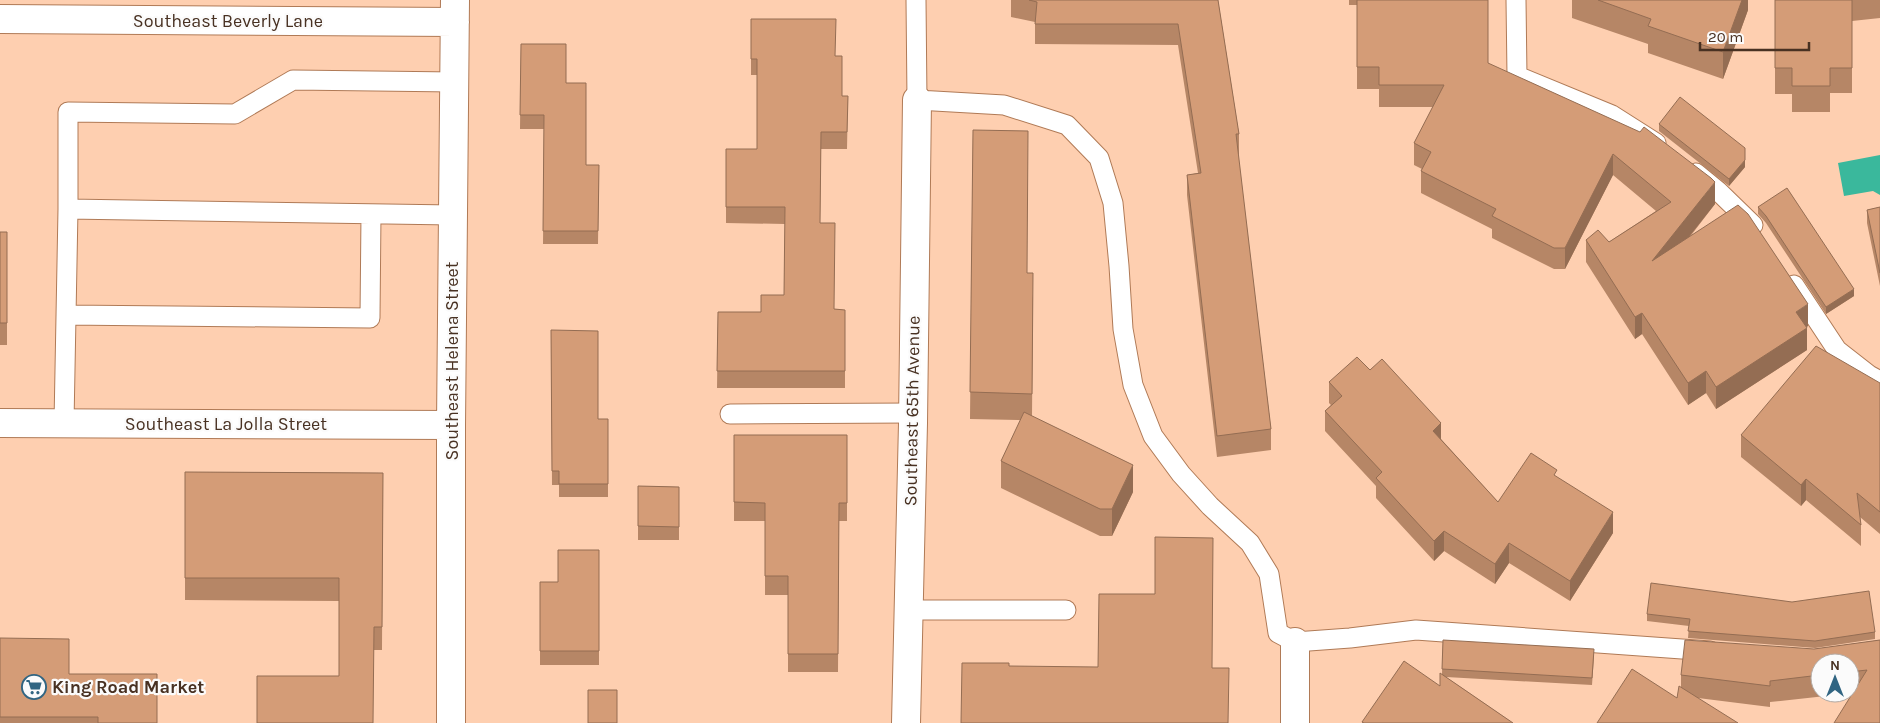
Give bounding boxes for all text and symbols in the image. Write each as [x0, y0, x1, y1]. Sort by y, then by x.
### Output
street label: Southeast Beverly Lane [133, 10, 323, 32]
scale bar [1700, 20, 1809, 52]
text: 20 m [1708, 28, 1743, 46]
street label: Southeast Helena Street [441, 261, 463, 460]
street label: Southeast 65th Avenue [899, 316, 925, 506]
street label: Southeast La Jolla Street [125, 413, 327, 435]
north arrow [1810, 653, 1860, 703]
text: N [1830, 657, 1840, 674]
supermarket icon: King Road Market [21, 674, 47, 700]
place label: King Road Market [52, 676, 204, 698]

